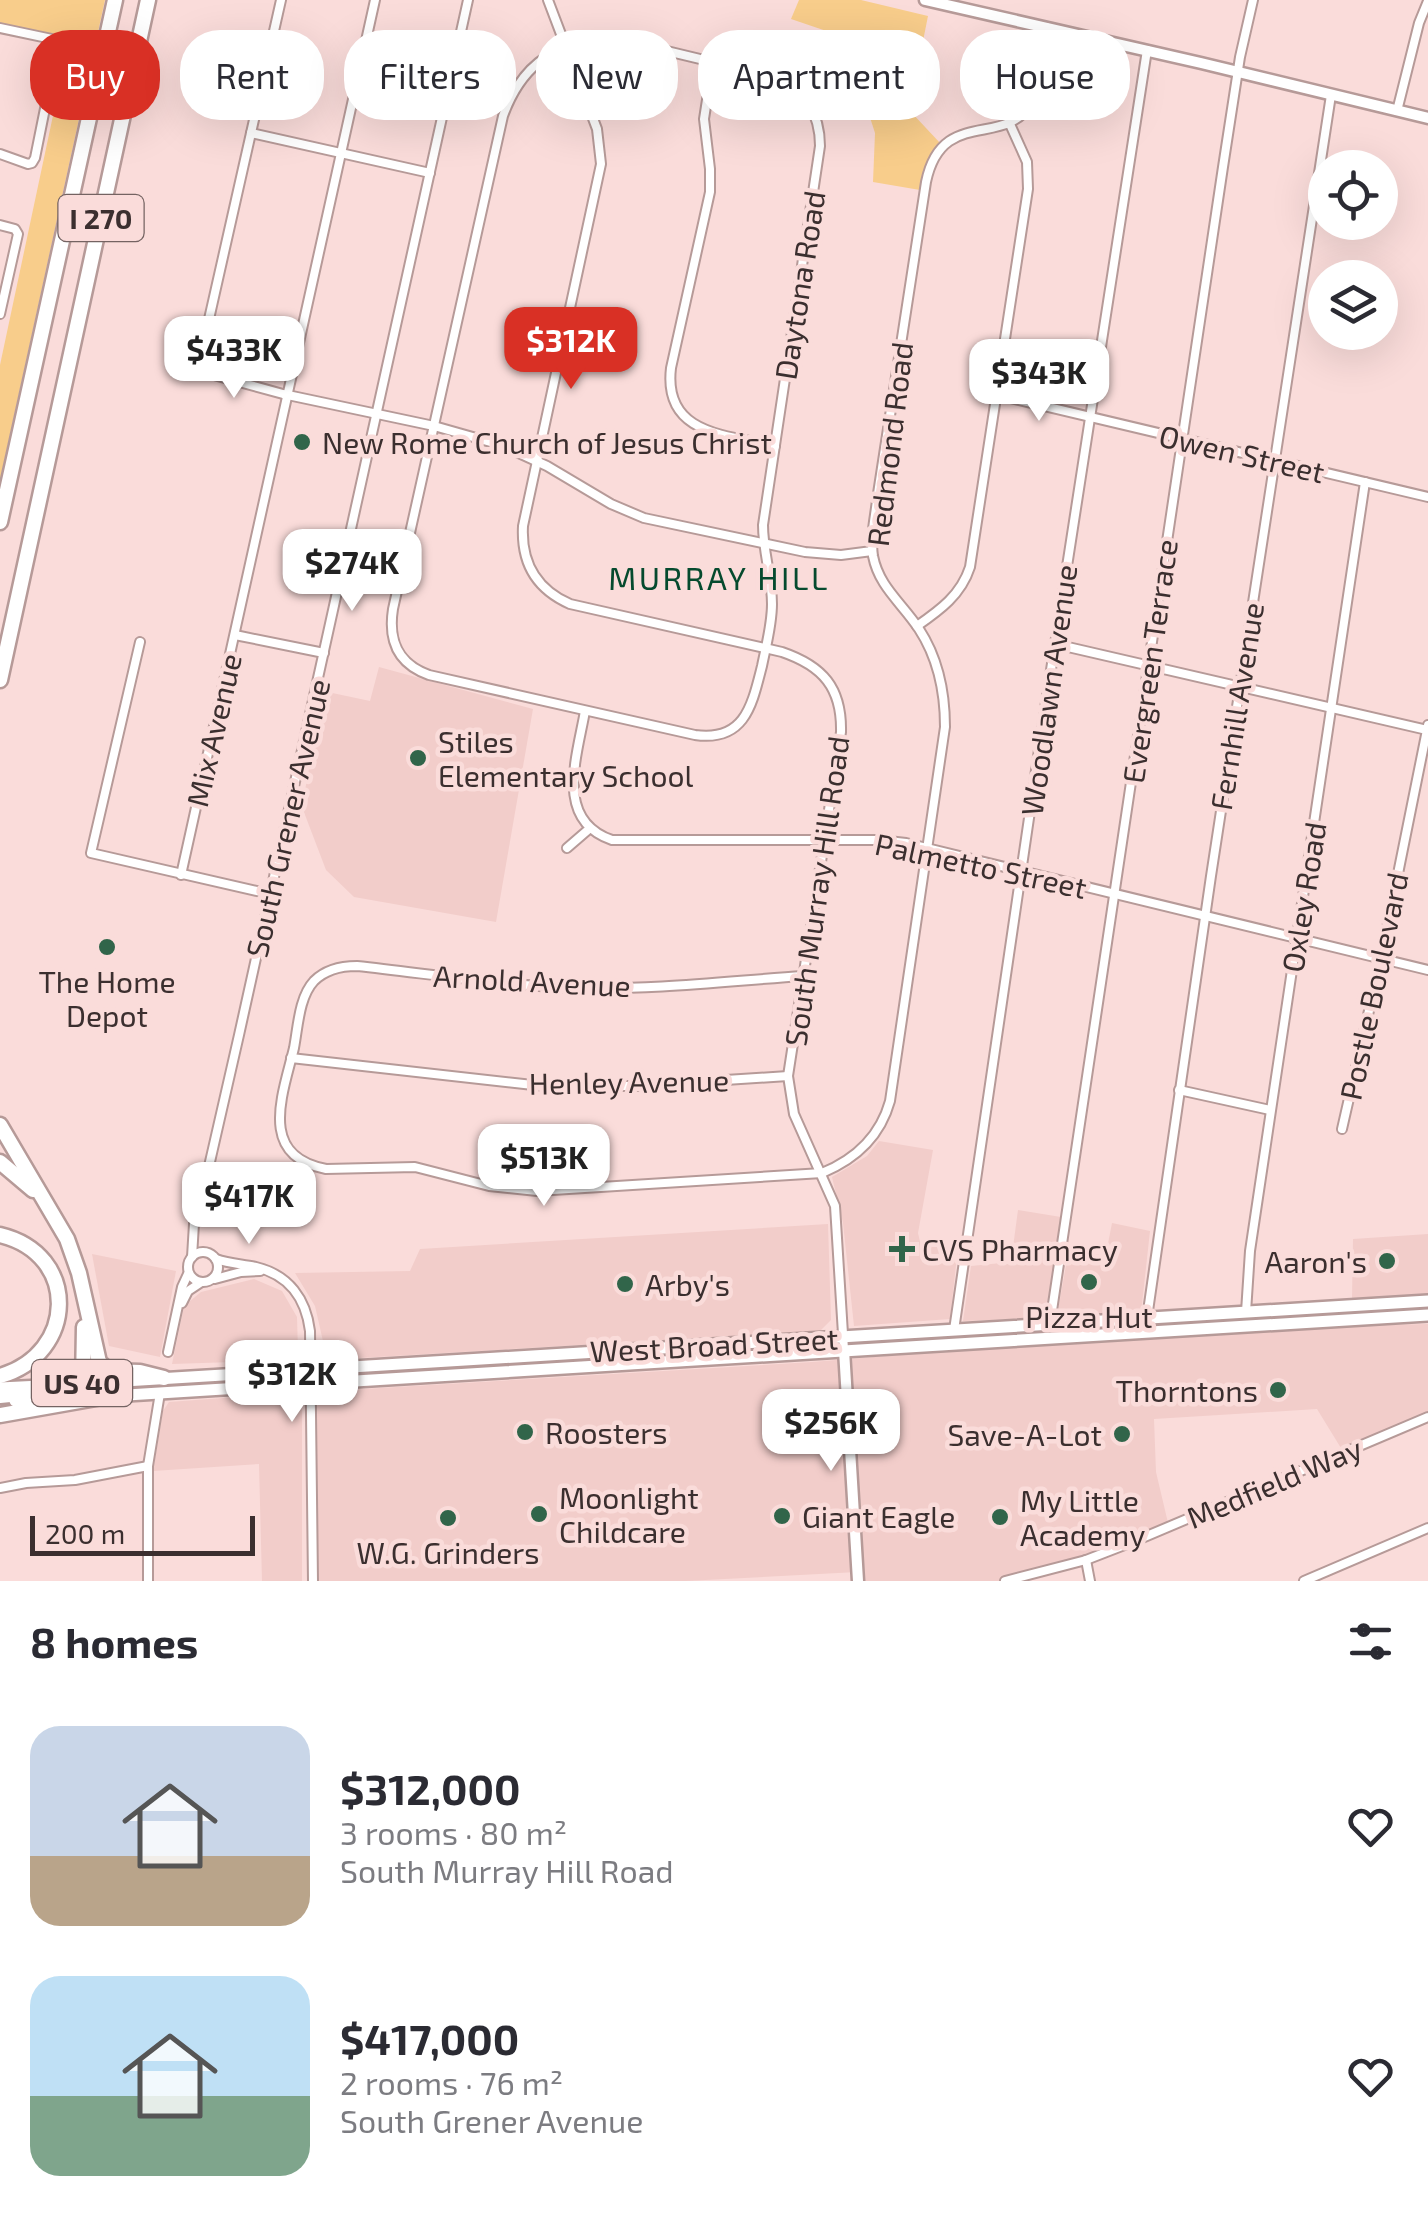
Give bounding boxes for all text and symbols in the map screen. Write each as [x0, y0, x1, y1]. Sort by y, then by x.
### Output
chip: Buy [30, 30, 160, 120]
chip: Rent [180, 30, 324, 120]
chip: Filters [344, 30, 516, 120]
chip: New [536, 30, 678, 120]
chip: Apartment [698, 30, 940, 120]
chip: House [960, 30, 1130, 120]
map controls [1308, 150, 1398, 350]
button: locate [1308, 150, 1398, 240]
street label: Daytona Road [766, 188, 832, 382]
road number: I 270 [58, 195, 144, 241]
button: layers [1308, 260, 1398, 350]
pin: $312K [501, 307, 641, 392]
pin: $433K [164, 316, 304, 401]
text: $312K [526, 320, 616, 358]
text: $433K [186, 329, 282, 367]
pin: $343K [969, 339, 1109, 424]
street label: Redmond Road [859, 340, 919, 548]
text: $343K [991, 352, 1087, 390]
street label: Owen Street [1156, 417, 1328, 489]
place label: New Rome Church of Jesus Christ [322, 424, 772, 460]
marker: New Rome Church of Jesus Christ [291, 431, 313, 453]
pin: $274K [282, 529, 422, 614]
street label: Evergreen Terrace [1114, 537, 1184, 785]
text: $274K [305, 542, 399, 580]
district label: MURRAY HILL [608, 558, 830, 596]
street label: Woodlawn Avenue [1013, 562, 1083, 818]
street label: Fernhill Avenue [1202, 600, 1270, 812]
street label: Mix Avenue [178, 650, 248, 810]
street label: South Grener Avenue [237, 675, 337, 961]
place label: Stiles Elementary School [438, 723, 693, 793]
street label: South Murray Hill Road [776, 734, 856, 1048]
marker: Stiles Elementary School [407, 747, 429, 769]
street label: Oxley Road [1273, 819, 1333, 975]
street label: Palmetto Street [872, 825, 1090, 905]
street label: Postle Boulevard [1331, 869, 1415, 1103]
marker: The Home Depot [96, 936, 118, 958]
street label: Arnold Avenue [432, 957, 632, 1003]
place label: The Home Depot [38, 963, 176, 1033]
street label: Henley Avenue [529, 1061, 729, 1101]
pin: $513K [474, 1124, 614, 1209]
text: $513K [500, 1137, 588, 1175]
pin: $417K [179, 1162, 319, 1247]
text: $417K [204, 1175, 294, 1213]
place label: CVS Pharmacy [922, 1231, 1118, 1267]
marker: CVS Pharmacy [891, 1238, 913, 1260]
place label: Aaron's [1265, 1243, 1367, 1279]
marker: Aaron's [1376, 1250, 1398, 1272]
place label: Arby's [645, 1266, 730, 1302]
marker: Pizza Hut [1078, 1271, 1100, 1293]
marker: Arby's [614, 1273, 636, 1295]
place label: Pizza Hut [1025, 1298, 1153, 1334]
street label: West Broad Street [589, 1320, 839, 1368]
pin: $312K [222, 1340, 362, 1425]
text: $312K [247, 1353, 337, 1391]
road number: US 40 [32, 1360, 132, 1406]
place label: Thorntons [1116, 1372, 1258, 1408]
marker: Thorntons [1267, 1379, 1289, 1401]
pin: $256K [761, 1389, 901, 1474]
text: $256K [784, 1402, 878, 1440]
place label: Roosters [545, 1414, 668, 1450]
place label: Save-A-Lot [947, 1416, 1102, 1452]
marker: Roosters [514, 1421, 536, 1443]
marker: Save-A-Lot [1111, 1423, 1133, 1445]
street label: Medfield Way [1181, 1429, 1367, 1535]
place label: Moonlight Childcare [559, 1479, 699, 1549]
place label: My Little Academy [1020, 1482, 1145, 1552]
place label: Giant Eagle [802, 1498, 955, 1534]
marker: Moonlight Childcare [528, 1503, 550, 1525]
marker: Giant Eagle [771, 1505, 793, 1527]
marker: My Little Academy [989, 1506, 1011, 1528]
marker: W.G. Grinders [437, 1507, 459, 1529]
scale bar [30, 1511, 255, 1556]
text: 200 m [45, 1516, 125, 1550]
place label: W.G. Grinders [356, 1534, 540, 1570]
icon: filters [1343, 1614, 1398, 1669]
text: 8 homes [30, 1616, 198, 1666]
text: $312,000 [340, 1763, 520, 1813]
icon: home [110, 1766, 230, 1886]
icon: heart [1343, 1799, 1398, 1854]
text: 3 rooms · 80 m² [340, 1813, 567, 1851]
text: South Murray Hill Road [340, 1851, 674, 1889]
text: $417,000 [340, 2013, 519, 2063]
icon: home [110, 2016, 230, 2136]
icon: heart [1343, 2049, 1398, 2104]
text: 2 rooms · 76 m² [340, 2063, 563, 2101]
text: South Grener Avenue [340, 2101, 644, 2139]

